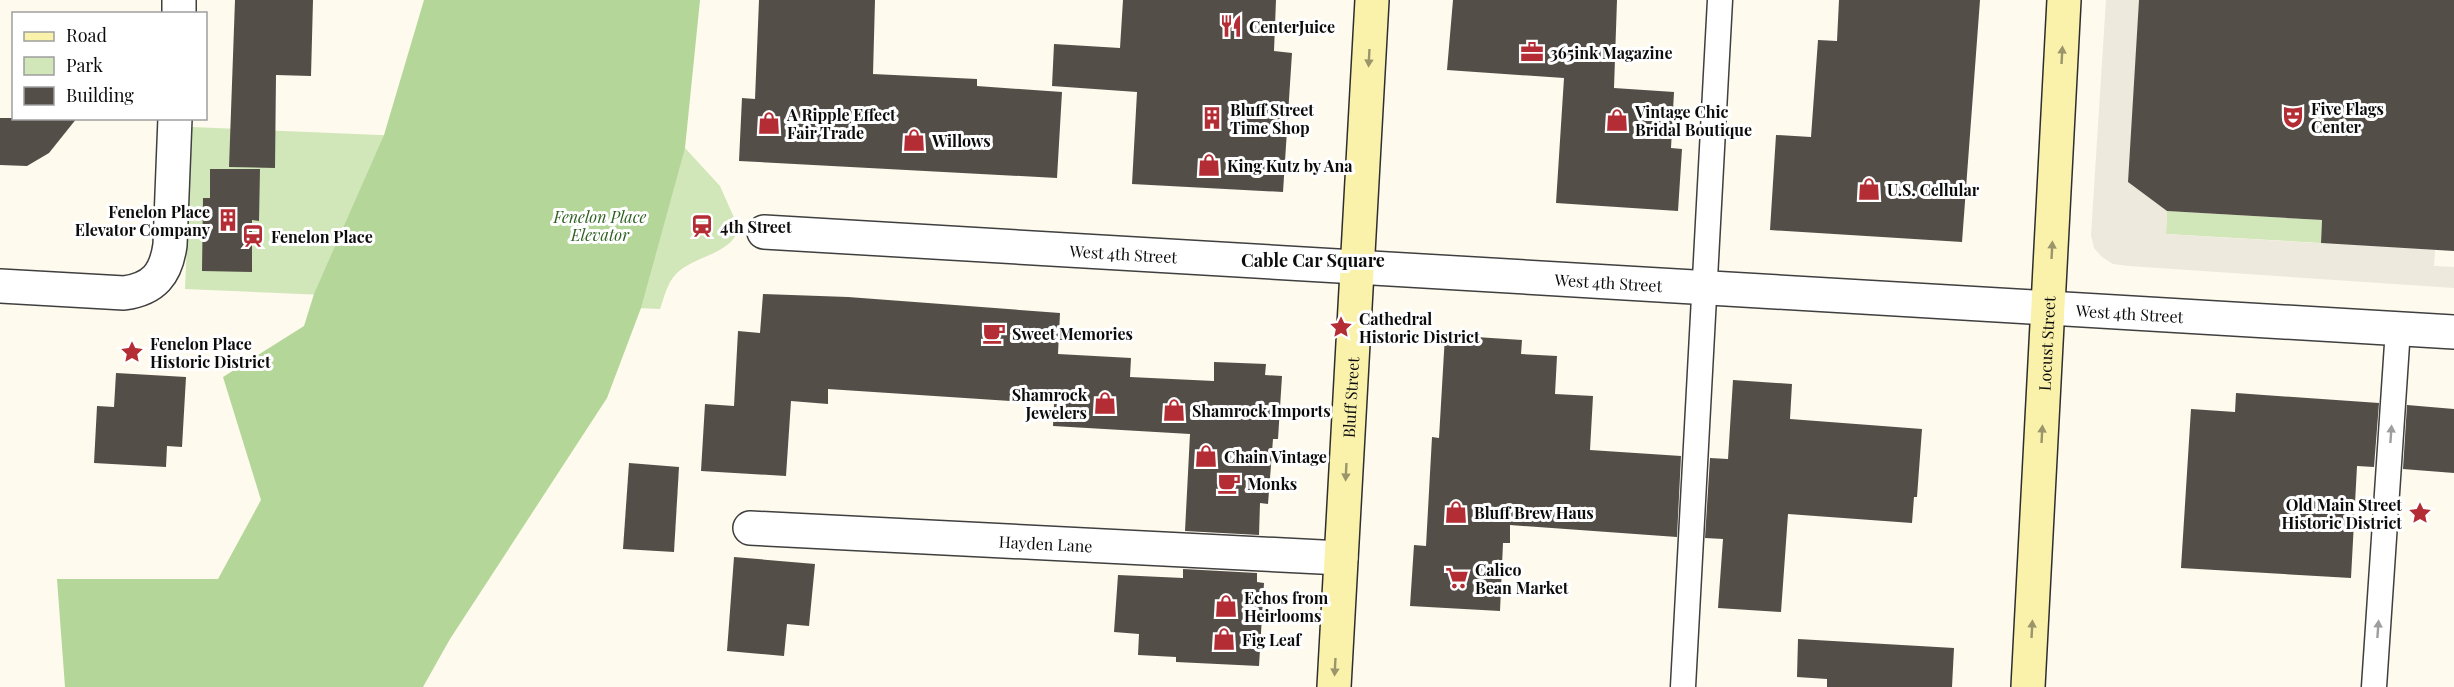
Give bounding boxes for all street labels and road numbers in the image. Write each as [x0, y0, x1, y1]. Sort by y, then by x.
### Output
street label: West 4th Street [1068, 240, 1178, 267]
street label: West 4th Street [1553, 268, 1663, 296]
street label: Locust Street [2033, 295, 2059, 391]
street label: West 4th Street [2074, 299, 2184, 326]
street label: Bluff Street [1337, 356, 1363, 439]
street label: Hayden Lane [998, 530, 1093, 556]

